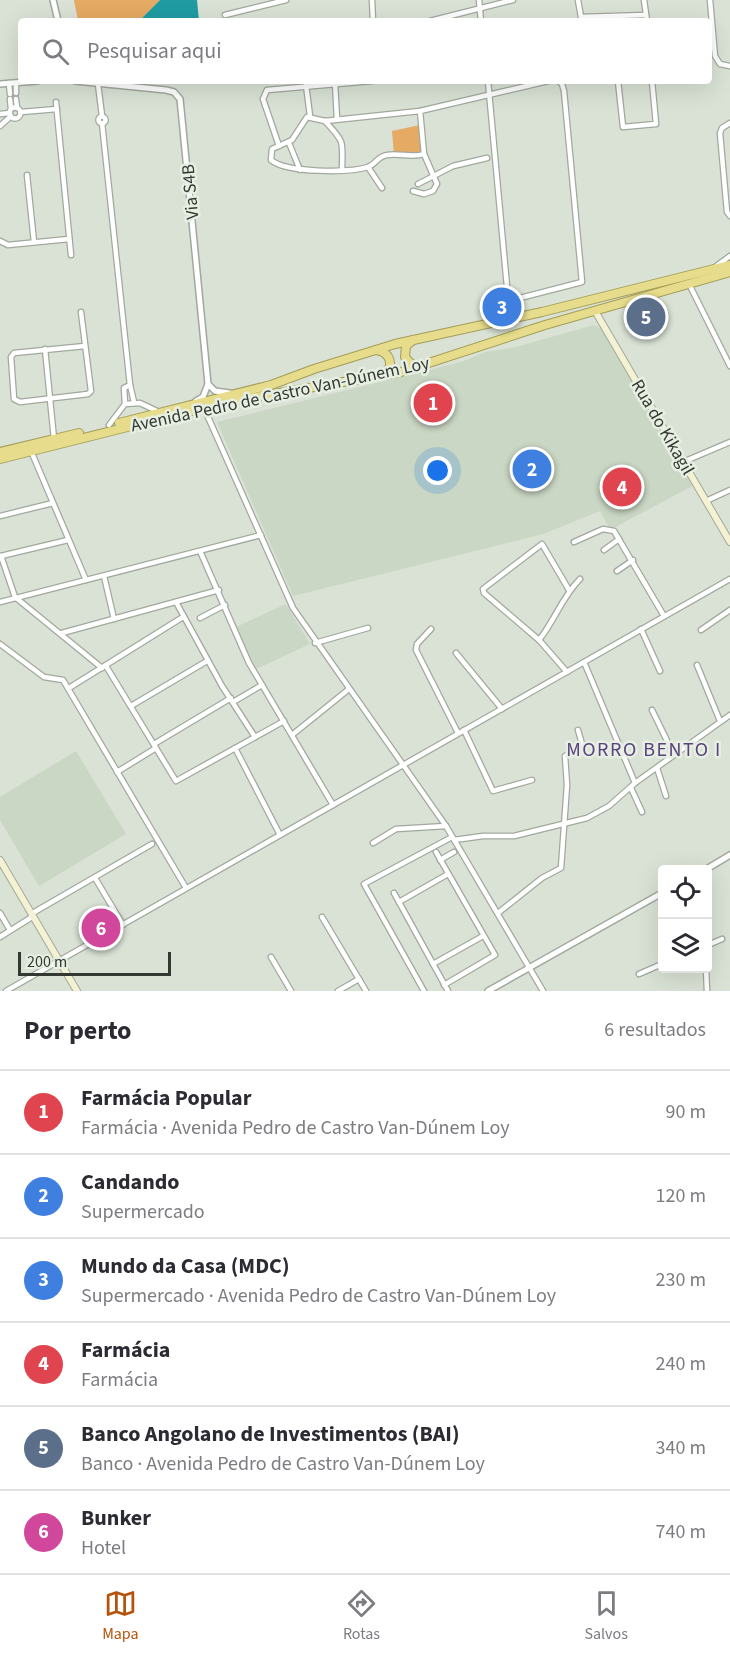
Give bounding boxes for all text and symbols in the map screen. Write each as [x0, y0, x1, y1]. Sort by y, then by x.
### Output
search box [18, 18, 712, 84]
icon: search [39, 35, 72, 68]
text: Pesquisar aqui [87, 35, 222, 67]
street label: Via S4B [176, 163, 205, 221]
pin: 3 [482, 284, 522, 330]
pin: 5 [626, 294, 666, 340]
street label: Avenida Pedro de Castro Van-Dúnem Loy [128, 350, 432, 438]
street label: Rua do Kikagil [625, 375, 700, 480]
pin: 1 [414, 380, 452, 426]
pin: 2 [512, 446, 552, 492]
your location [423, 456, 452, 485]
pin: 4 [602, 464, 642, 510]
district label: MORRO BENTO I [566, 736, 722, 764]
map controls [658, 865, 712, 973]
button: locate [658, 865, 712, 919]
pin: 6 [82, 906, 120, 950]
button: layers [658, 919, 712, 973]
scale bar [18, 949, 171, 977]
text: 200 m [27, 951, 67, 973]
text: Por perto [24, 1012, 132, 1049]
text: 6 resultados [604, 1016, 706, 1044]
text: Farmácia Popular [81, 1082, 251, 1114]
text: 1 [38, 1098, 49, 1126]
text: 90 m [666, 1098, 706, 1126]
text: Farmácia · Avenida Pedro de Castro Van-Dúnem Loy [81, 1114, 510, 1142]
text: Candando [81, 1166, 180, 1198]
text: 2 [38, 1182, 49, 1210]
text: 120 m [656, 1182, 706, 1210]
text: Supermercado [81, 1198, 205, 1226]
text: Mundo da Casa (MDC) [81, 1250, 289, 1282]
text: 3 [38, 1266, 49, 1294]
text: 230 m [656, 1266, 706, 1294]
text: Supermercado · Avenida Pedro de Castro Van-Dúnem Loy [81, 1282, 556, 1310]
text: Farmácia [81, 1334, 170, 1366]
text: 4 [38, 1350, 49, 1378]
text: 240 m [656, 1350, 706, 1378]
text: Farmácia [81, 1366, 158, 1394]
text: Banco Angolano de Investimentos (BAI) [81, 1418, 460, 1450]
text: 5 [38, 1434, 49, 1462]
text: 340 m [656, 1434, 706, 1462]
text: Banco · Avenida Pedro de Castro Van-Dúnem Loy [81, 1450, 485, 1478]
text: Bunker [81, 1502, 151, 1534]
text: 6 [38, 1518, 49, 1546]
text: 740 m [656, 1518, 706, 1546]
text: Hotel [81, 1534, 126, 1562]
tab: Mapa [102, 1587, 139, 1645]
tab: Rotas [343, 1587, 380, 1645]
tab: Salvos [584, 1587, 628, 1645]

